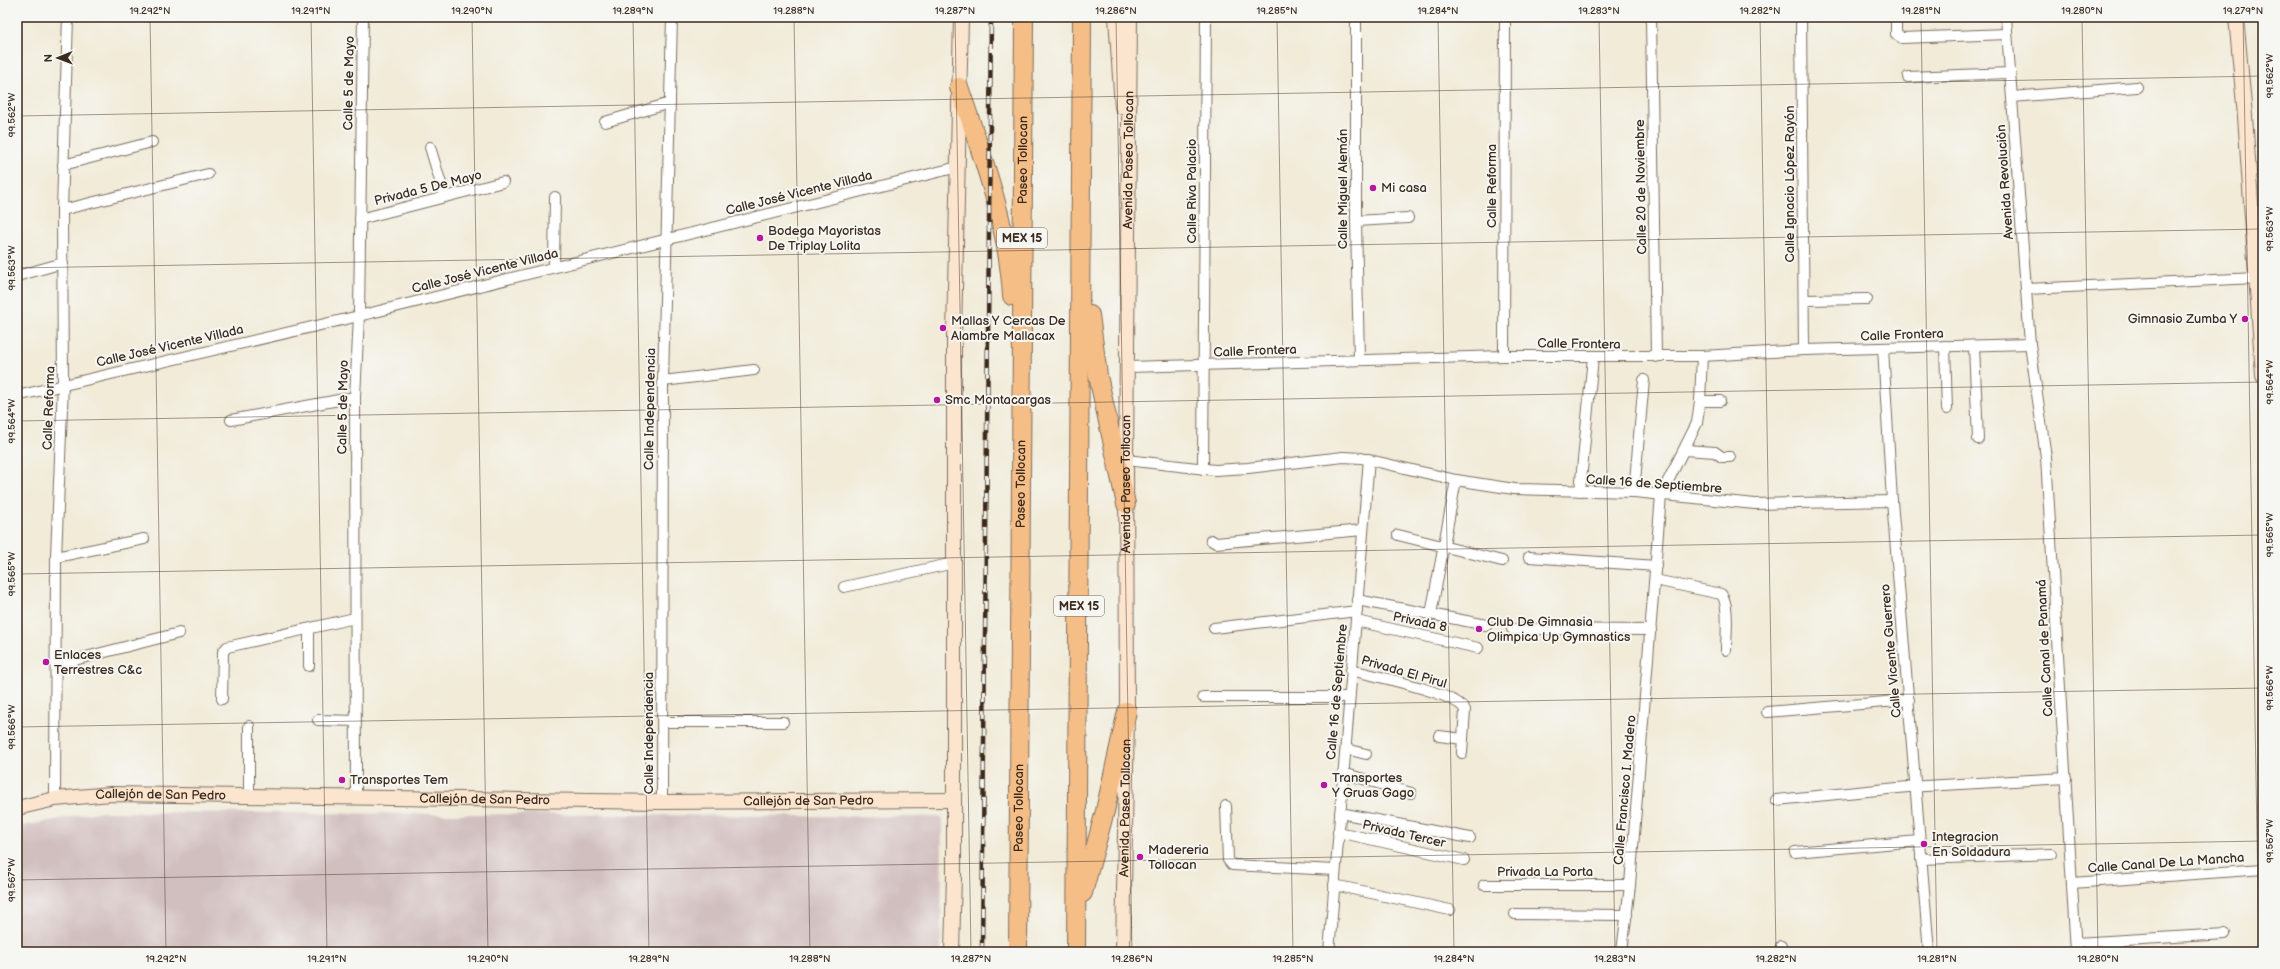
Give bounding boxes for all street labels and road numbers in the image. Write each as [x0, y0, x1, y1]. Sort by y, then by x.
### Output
street label: Calle 5 de Mayo [340, 36, 358, 130]
street label: Avenida Paseo Tollocan [1120, 91, 1137, 229]
street label: Calle Ignacio López Rayón [1782, 106, 1798, 262]
street label: Paseo Tollocan [1015, 116, 1031, 204]
street label: Calle 20 de Noviembre [1632, 119, 1650, 255]
street label: Avenida Revolución [1993, 124, 2017, 240]
street label: Calle Miguel Alemán [1335, 129, 1351, 249]
street label: Calle Riva Palacio [1184, 139, 1200, 243]
street label: Calle Reforma [1484, 144, 1500, 228]
street label: Privada 5 De Mayo [373, 167, 483, 209]
street label: Calle José Vicente Villada [724, 167, 874, 219]
road number: MEX 15 [997, 228, 1047, 248]
street label: Calle José Vicente Villada [410, 245, 560, 297]
street label: Calle José Vicente Villada [95, 321, 245, 371]
street label: Calle Frontera [1860, 326, 1944, 344]
street label: Calle Frontera [1537, 335, 1621, 353]
street label: Calle Frontera [1213, 342, 1297, 360]
street label: Calle Independencia [641, 348, 659, 470]
street label: Calle 5 de Mayo [334, 360, 352, 454]
street label: Calle Reforma [40, 366, 58, 450]
street label: Avenida Paseo Tollocan [1118, 415, 1134, 553]
street label: Paseo Tollocan [1013, 440, 1029, 528]
street label: Calle 16 de Septiembre [1585, 471, 1723, 497]
street label: Calle Canal de Panamá [2033, 579, 2057, 717]
street label: Calle Vicente Guerrero [1877, 583, 1905, 719]
road number: MEX 15 [1054, 596, 1104, 616]
street label: Privada 8 [1392, 608, 1449, 636]
street label: Calle 16 de Septiembre [1323, 623, 1351, 761]
street label: Privada El Pirul [1359, 652, 1449, 692]
street label: Calle Independencia [641, 672, 657, 794]
street label: Calle Francisco I. Madero [1610, 714, 1640, 866]
street label: Avenida Paseo Tollocan [1116, 739, 1135, 877]
street label: Paseo Tollocan [1011, 764, 1027, 852]
street label: Callejón de San Pedro [95, 786, 226, 804]
street label: Callejón de San Pedro [419, 790, 550, 808]
street label: Callejón de San Pedro [743, 793, 874, 809]
street label: Privada Tercer [1361, 817, 1447, 851]
street label: Calle Canal De La Mancha [2087, 850, 2245, 876]
street label: Privada La Porta [1497, 864, 1593, 880]

